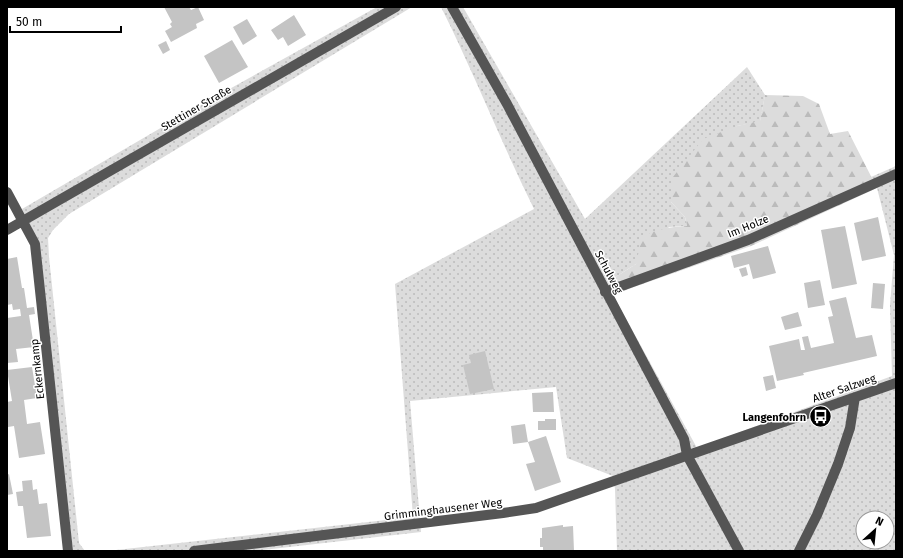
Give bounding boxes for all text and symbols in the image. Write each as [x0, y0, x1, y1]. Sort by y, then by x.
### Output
scale bar [10, 8, 121, 34]
text: 50 m [16, 15, 42, 29]
street label: Stettiner Straße [159, 83, 234, 134]
street label: Im Holze [726, 212, 771, 241]
street label: Schulweg [592, 248, 625, 296]
street label: Eckernkamp [28, 338, 47, 400]
street label: Alter Salzweg [811, 371, 878, 405]
bus stop icon: Langenfohrn [808, 404, 834, 430]
place label: Langenfohrn [743, 411, 806, 424]
street label: Grimminghausener Weg [383, 496, 503, 523]
north arrow [855, 510, 895, 550]
text: N [873, 514, 886, 529]

